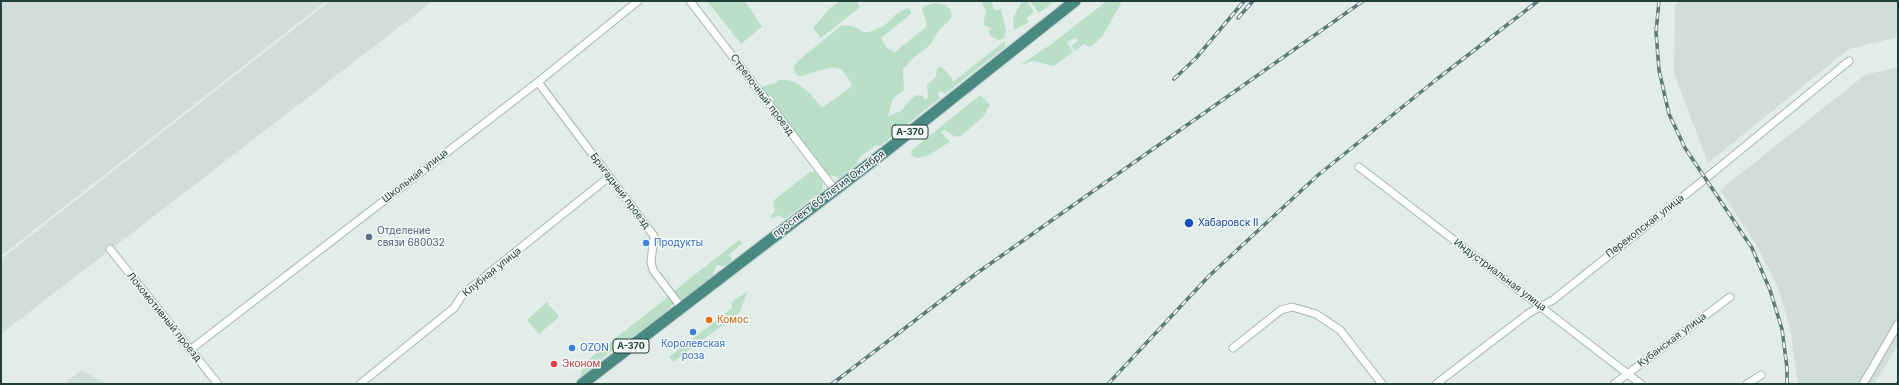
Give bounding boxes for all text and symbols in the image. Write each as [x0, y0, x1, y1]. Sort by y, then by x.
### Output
street label: Стрелочный проезд [727, 52, 797, 138]
road number: А-370 [892, 125, 928, 139]
street label: Школьная улица [380, 147, 450, 205]
street label: проспект 60-летия Октября [771, 148, 887, 240]
street label: Бригадный проезд [588, 151, 652, 231]
street label: Перекопская улица [1604, 192, 1686, 260]
marker: Хабаровск II [1183, 217, 1195, 229]
place label: Хабаровск II [1198, 217, 1258, 229]
place label: Отделение связи 680032 [377, 225, 445, 248]
marker: Отделение связи 680032 [364, 232, 374, 242]
street label: Индустриальная улица [1451, 236, 1549, 314]
place label: Продукты [654, 237, 703, 249]
marker: Продукты [641, 238, 651, 248]
street label: Клубная улица [460, 245, 524, 299]
street label: Локомотивный проезд [124, 270, 204, 364]
street label: Кубанская улица [1635, 310, 1709, 370]
place label: Комос [717, 314, 749, 326]
marker: Комос [704, 315, 714, 325]
marker: Королевская роза [688, 327, 698, 337]
place label: Королевская роза [661, 338, 725, 362]
road number: А-370 [613, 339, 649, 353]
place label: OZON [580, 342, 609, 354]
marker: OZON [567, 343, 577, 353]
place label: Эконом [562, 358, 600, 370]
marker: Эконом [549, 359, 559, 369]

